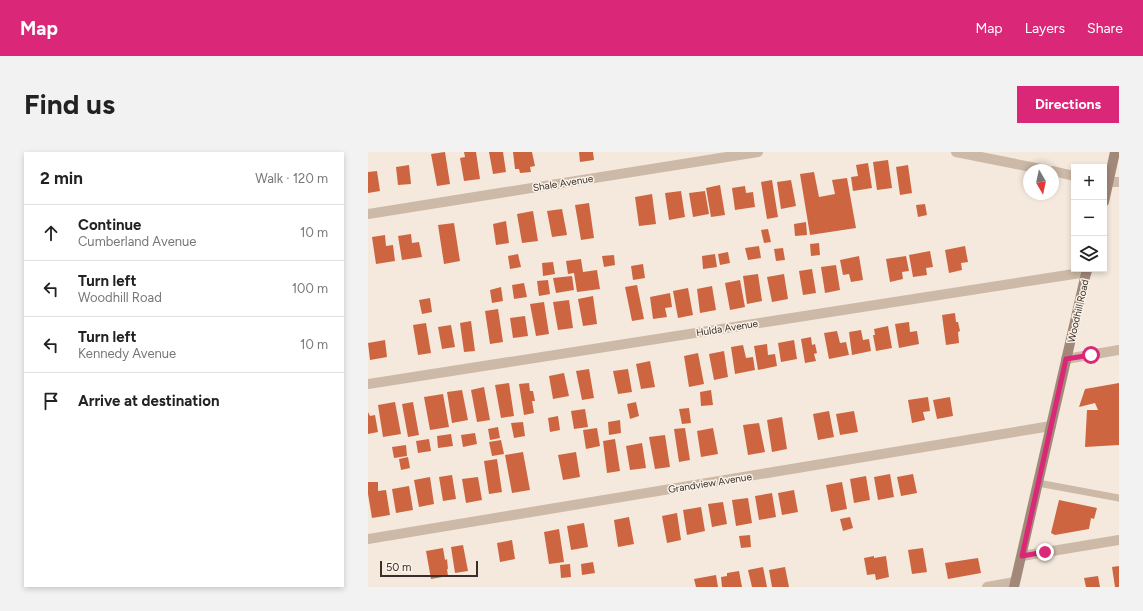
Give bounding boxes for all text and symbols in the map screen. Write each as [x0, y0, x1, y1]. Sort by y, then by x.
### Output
text: Map [20, 17, 58, 40]
text: Map [975, 20, 1003, 37]
text: Layers [1025, 20, 1065, 37]
text: Share [1087, 20, 1123, 37]
button: Directions [1017, 86, 1119, 123]
text: Find us [24, 87, 115, 121]
north arrow [1023, 164, 1059, 200]
map controls [1071, 164, 1107, 272]
button: + [1071, 164, 1107, 200]
text: 2 min [40, 168, 83, 188]
text: Walk · 120 m [255, 171, 328, 186]
street label: Shale Avenue [532, 172, 595, 194]
button: − [1071, 200, 1107, 236]
text: Continue [78, 216, 141, 234]
icon: ahead [40, 222, 62, 244]
text: 10 m [300, 225, 328, 240]
text: Cumberland Avenue [78, 234, 196, 249]
button: layers [1071, 236, 1107, 272]
text: Turn left [78, 272, 136, 290]
icon: left [40, 278, 62, 300]
street label: Woodhill Road [1064, 278, 1092, 344]
text: 100 m [292, 281, 328, 296]
text: Woodhill Road [78, 290, 162, 305]
street label: Hulda Avenue [695, 317, 759, 339]
text: Turn left [78, 328, 136, 346]
icon: left [40, 334, 62, 356]
text: 10 m [300, 337, 328, 352]
text: Kennedy Avenue [78, 346, 176, 361]
route start [1082, 346, 1100, 364]
icon: arrive [40, 390, 62, 412]
text: Arrive at destination [78, 392, 219, 410]
street label: Grandview Avenue [667, 470, 753, 496]
route end [1036, 543, 1054, 561]
scale bar [380, 559, 478, 578]
text: 50 m [386, 561, 411, 574]

